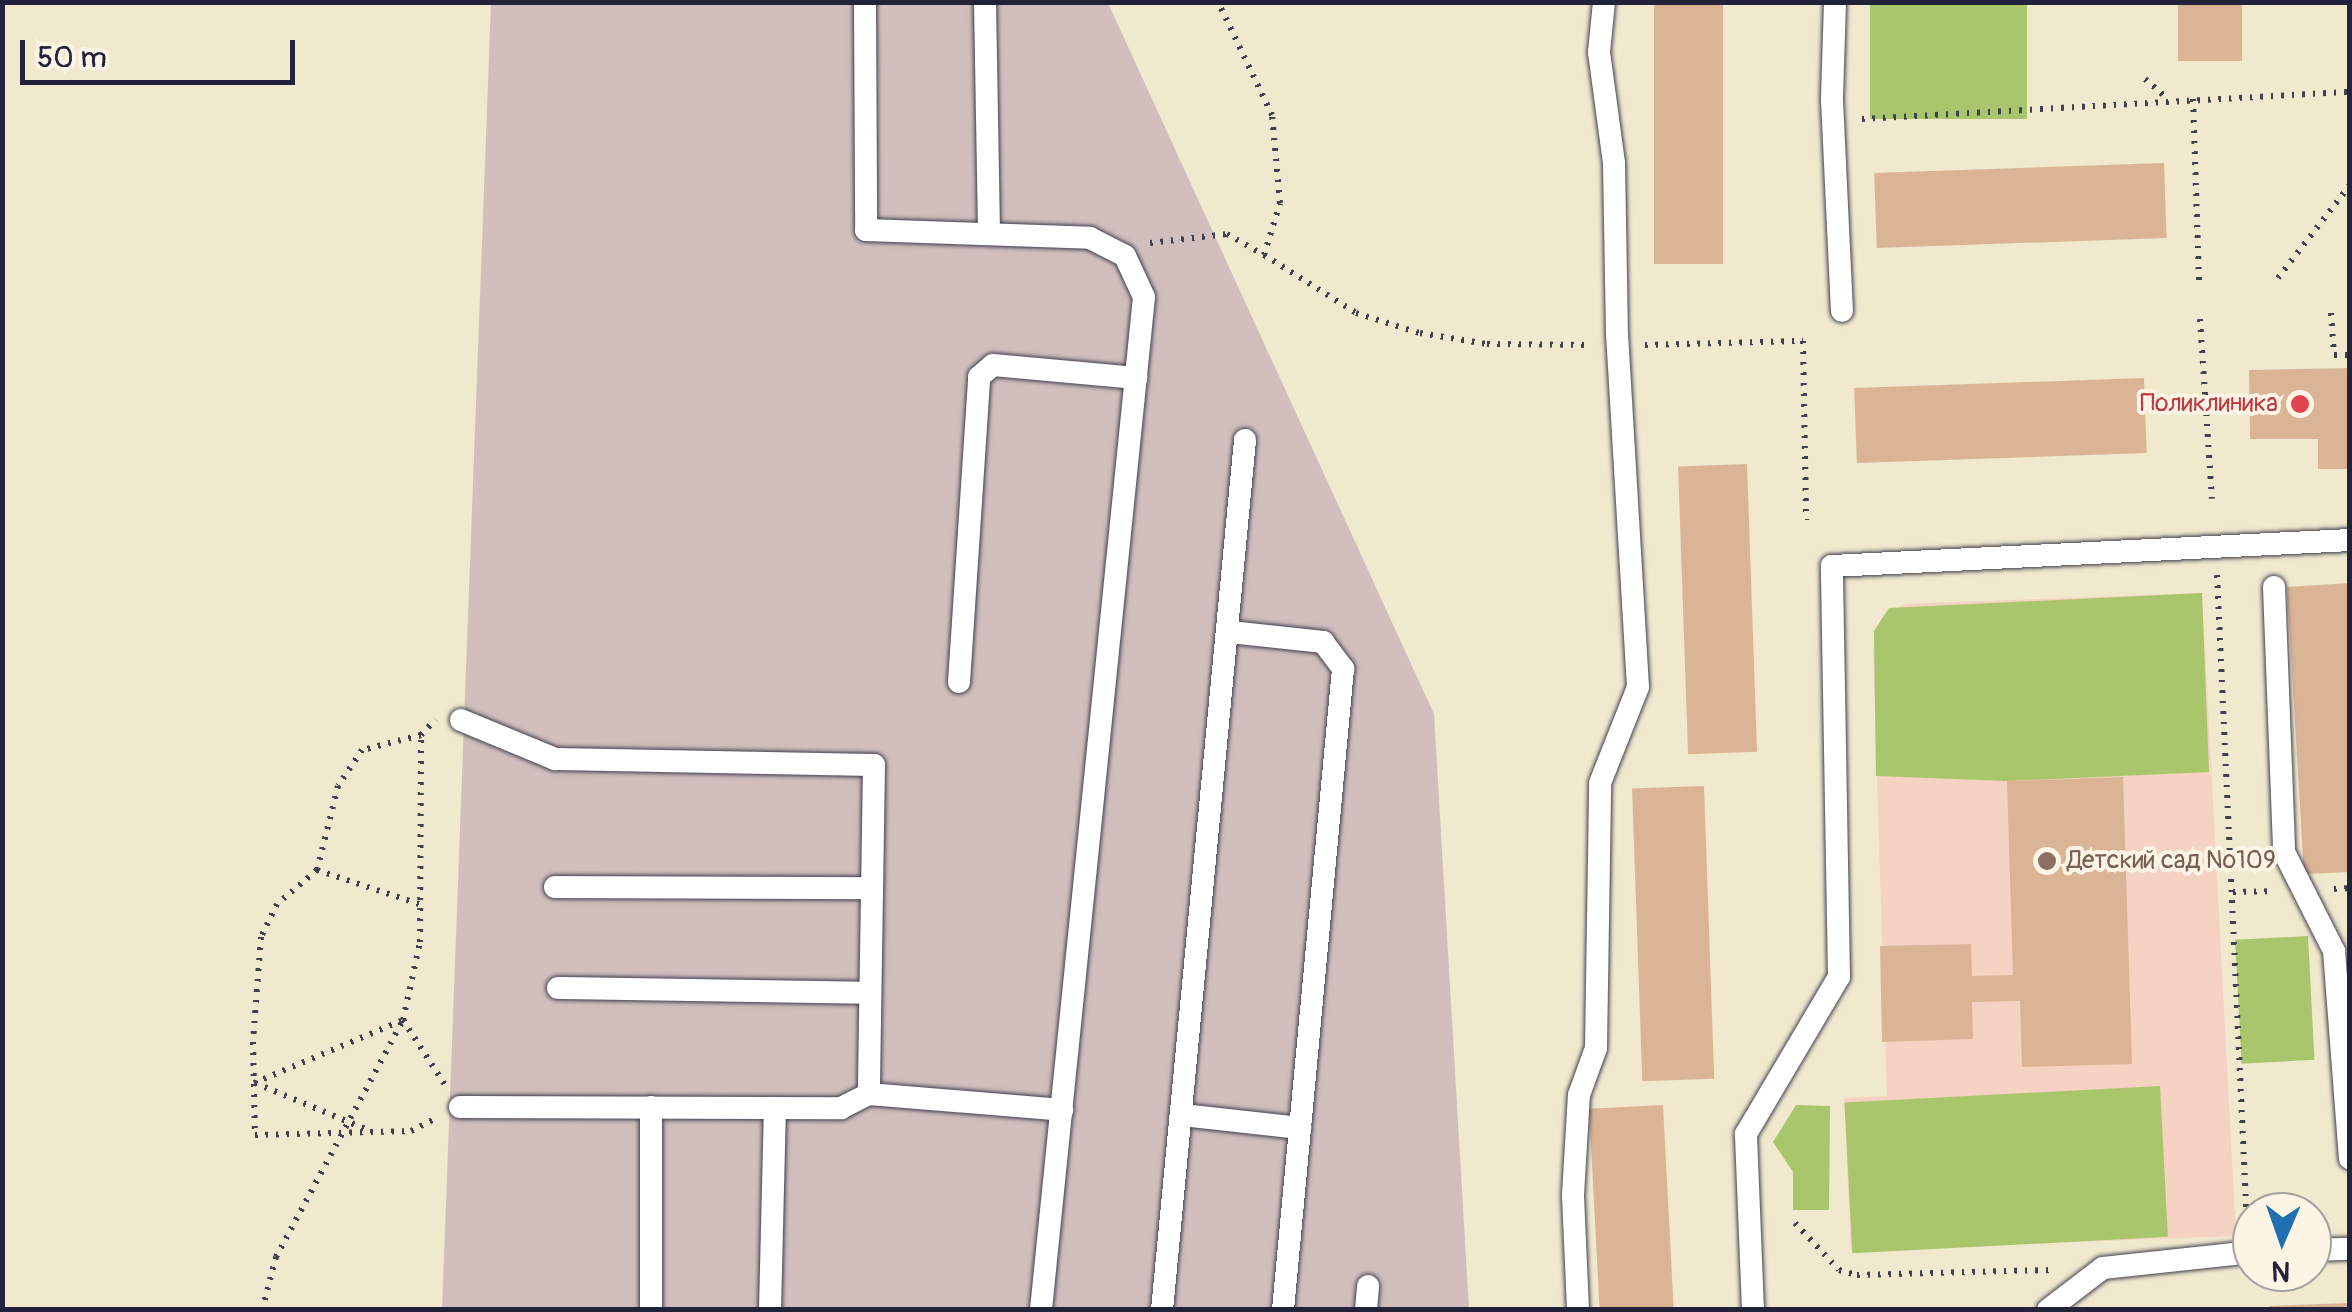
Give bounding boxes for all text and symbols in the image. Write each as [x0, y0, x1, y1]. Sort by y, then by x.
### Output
scale bar [25, 20, 300, 82]
text: 50 m [37, 39, 107, 76]
place label: Поликлиника [2140, 389, 2278, 419]
marker: Поликлиника [2287, 391, 2313, 417]
place label: Детский сад №109 [2067, 846, 2276, 876]
marker: Детский сад №109 [2036, 850, 2058, 872]
north arrow [2232, 1192, 2332, 1292]
text: N [2271, 1253, 2291, 1288]

